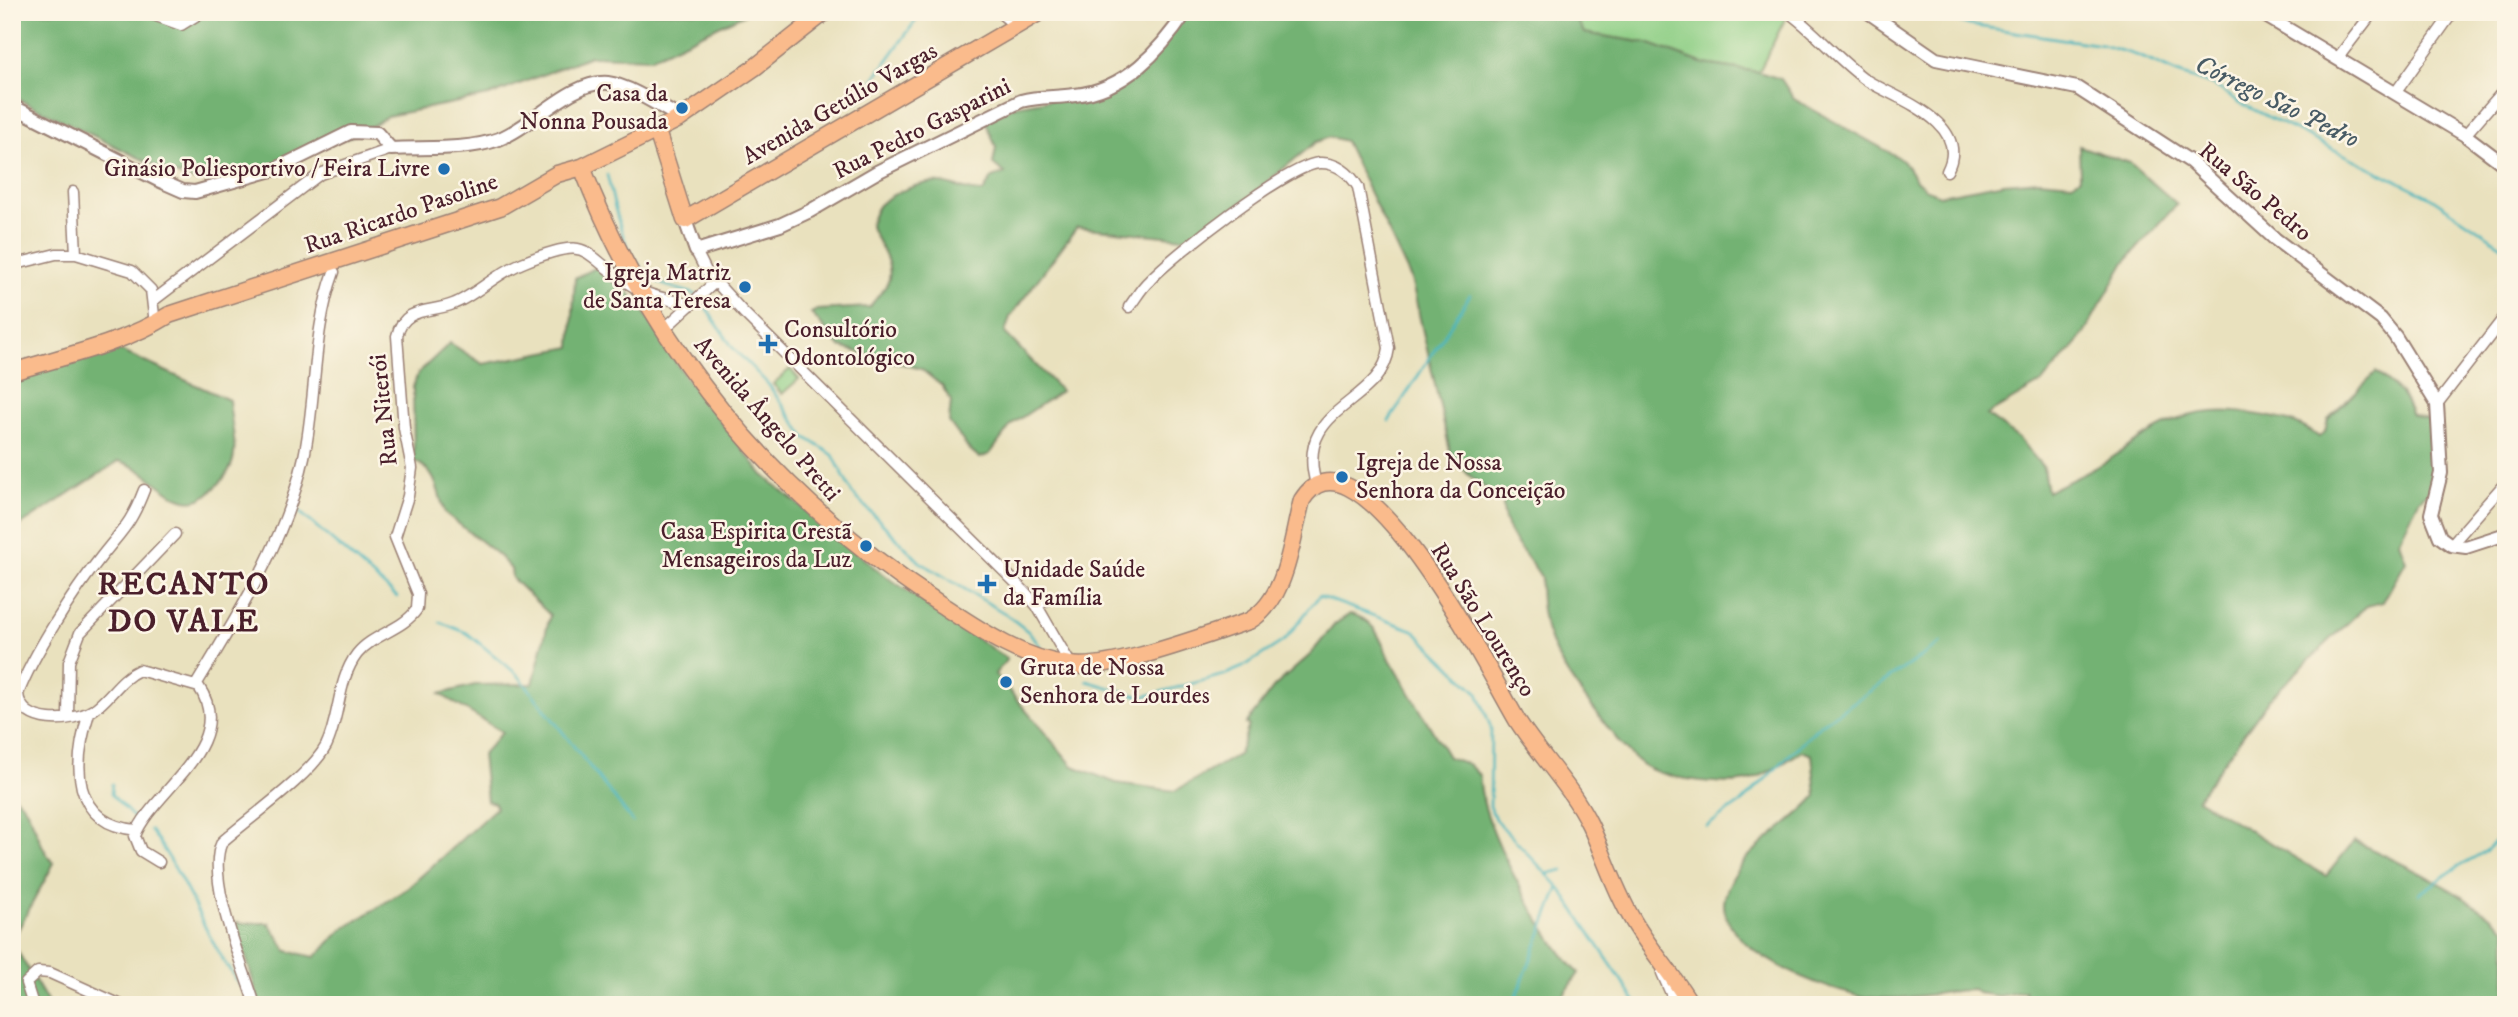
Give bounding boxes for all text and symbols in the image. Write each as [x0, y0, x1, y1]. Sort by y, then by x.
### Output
street label: Avenida Getúlio Vargas [737, 36, 943, 172]
water label: Córrego São Pedro [2189, 48, 2365, 156]
street label: Rua Pedro Gasparini [828, 71, 1016, 187]
place label: Casa da Nonna Pousada [520, 79, 669, 137]
marker: Casa da Nonna Pousada [674, 100, 690, 116]
street label: Rua São Pedro [2192, 136, 2318, 248]
place label: Ginásio Poliesportivo / Feira Livre [104, 154, 430, 184]
marker: Ginásio Poliesportivo / Feira Livre [436, 161, 452, 177]
street label: Rua Ricardo Pasoline [300, 167, 502, 261]
place label: Igreja Matriz de Santa Teresa [583, 258, 732, 316]
marker: Igreja Matriz de Santa Teresa [737, 279, 753, 295]
place label: Consultório Odontológico [784, 315, 915, 373]
street label: Avenida Ângelo Pretti [687, 330, 848, 508]
marker: Consultório Odontológico [758, 334, 778, 354]
street label: Rua Niterói [363, 352, 405, 468]
place label: Igreja de Nossa Senhora da Conceição [1356, 448, 1566, 506]
marker: Igreja de Nossa Senhora da Conceição [1334, 469, 1350, 485]
place label: Casa Espirita Crestã Mensageiros da Luz [661, 517, 853, 575]
street label: Rua São Lourenço [1424, 537, 1542, 703]
marker: Casa Espirita Crestã Mensageiros da Luz [858, 538, 874, 554]
place label: Unidade Saúde da Família [1003, 555, 1145, 613]
district label: RECANTO DO VALE [98, 565, 270, 642]
marker: Unidade Saúde da Família [977, 574, 997, 594]
place label: Gruta de Nossa Senhora de Lourdes [1020, 653, 1210, 711]
marker: Gruta de Nossa Senhora de Lourdes [998, 674, 1014, 690]

